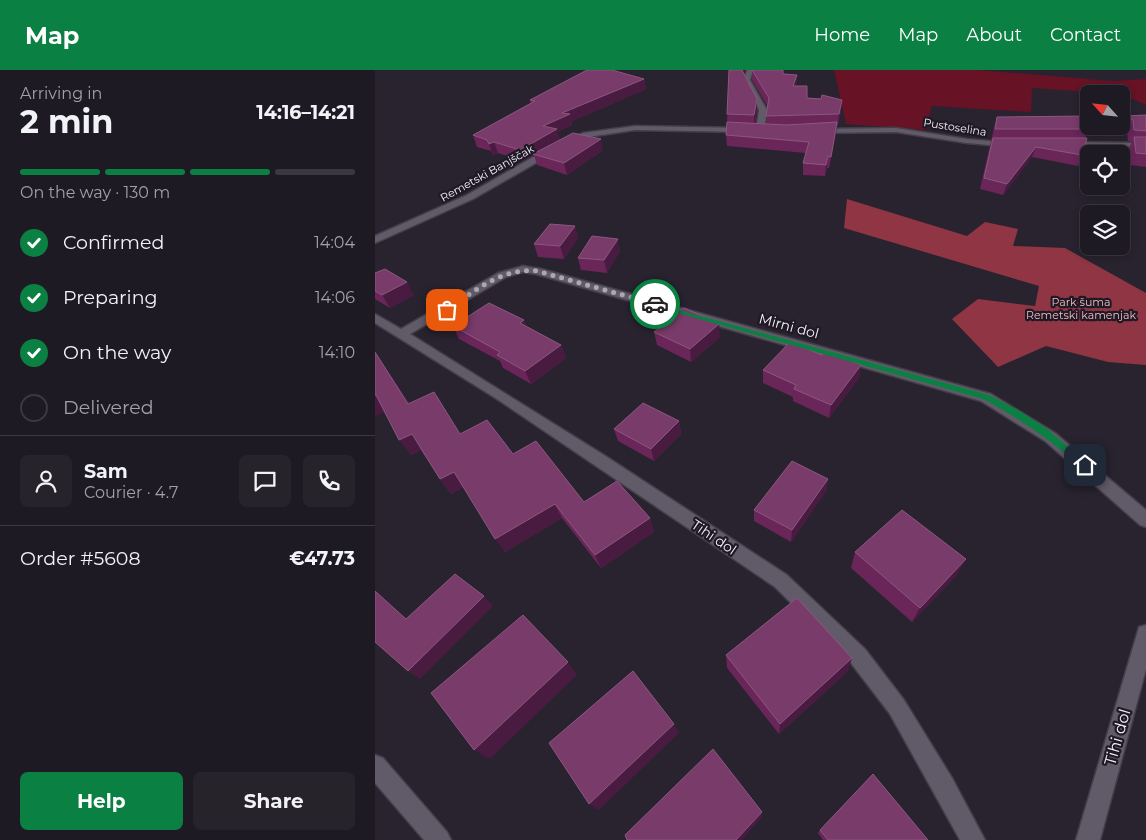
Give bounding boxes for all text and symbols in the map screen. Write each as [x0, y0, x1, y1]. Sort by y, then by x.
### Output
text: Map [25, 21, 79, 50]
text: Home [814, 24, 870, 46]
text: Map [898, 24, 938, 46]
text: About [966, 24, 1022, 46]
text: Contact [1050, 24, 1121, 46]
text: Arriving in [20, 84, 102, 103]
north arrow [1080, 85, 1130, 135]
map controls [1080, 85, 1130, 255]
text: 14:16–14:21 [256, 101, 355, 124]
text: 2 min [20, 102, 113, 141]
street label: Pustoselina [922, 115, 988, 139]
street label: Remetski Banjščak [438, 141, 537, 205]
button: locate [1080, 145, 1130, 195]
text: On the way · 130 m [20, 183, 170, 202]
button: layers [1080, 205, 1130, 255]
icon: check [20, 229, 48, 257]
text: Confirmed [63, 231, 164, 254]
text: 14:04 [314, 233, 355, 252]
courier [630, 279, 680, 329]
icon: check [20, 284, 48, 312]
text: Preparing [63, 286, 158, 309]
text: 14:06 [315, 288, 355, 307]
pin [426, 289, 468, 331]
icon: car [641, 290, 669, 318]
park label: Park šuma Remetski kamenjak [1026, 295, 1136, 322]
icon: bag [433, 296, 461, 324]
street label: Mirni dol [757, 309, 821, 343]
icon: check [20, 339, 48, 367]
text: On the way [63, 341, 171, 364]
text: 14:10 [319, 343, 355, 362]
text: Delivered [63, 396, 154, 419]
pin [1064, 444, 1106, 486]
icon: home [1071, 451, 1099, 479]
button: person [20, 455, 72, 507]
button: chat [239, 455, 291, 507]
button: phone [303, 455, 355, 507]
text: Sam [84, 460, 128, 483]
text: Courier · 4.7 [84, 483, 178, 502]
street label: Tihi dol [688, 515, 740, 559]
text: Order #5608 [20, 547, 141, 570]
text: €47.73 [289, 547, 355, 570]
street label: Tihi dol [1100, 707, 1135, 768]
button: Help [20, 772, 183, 830]
button: Share [193, 772, 355, 830]

